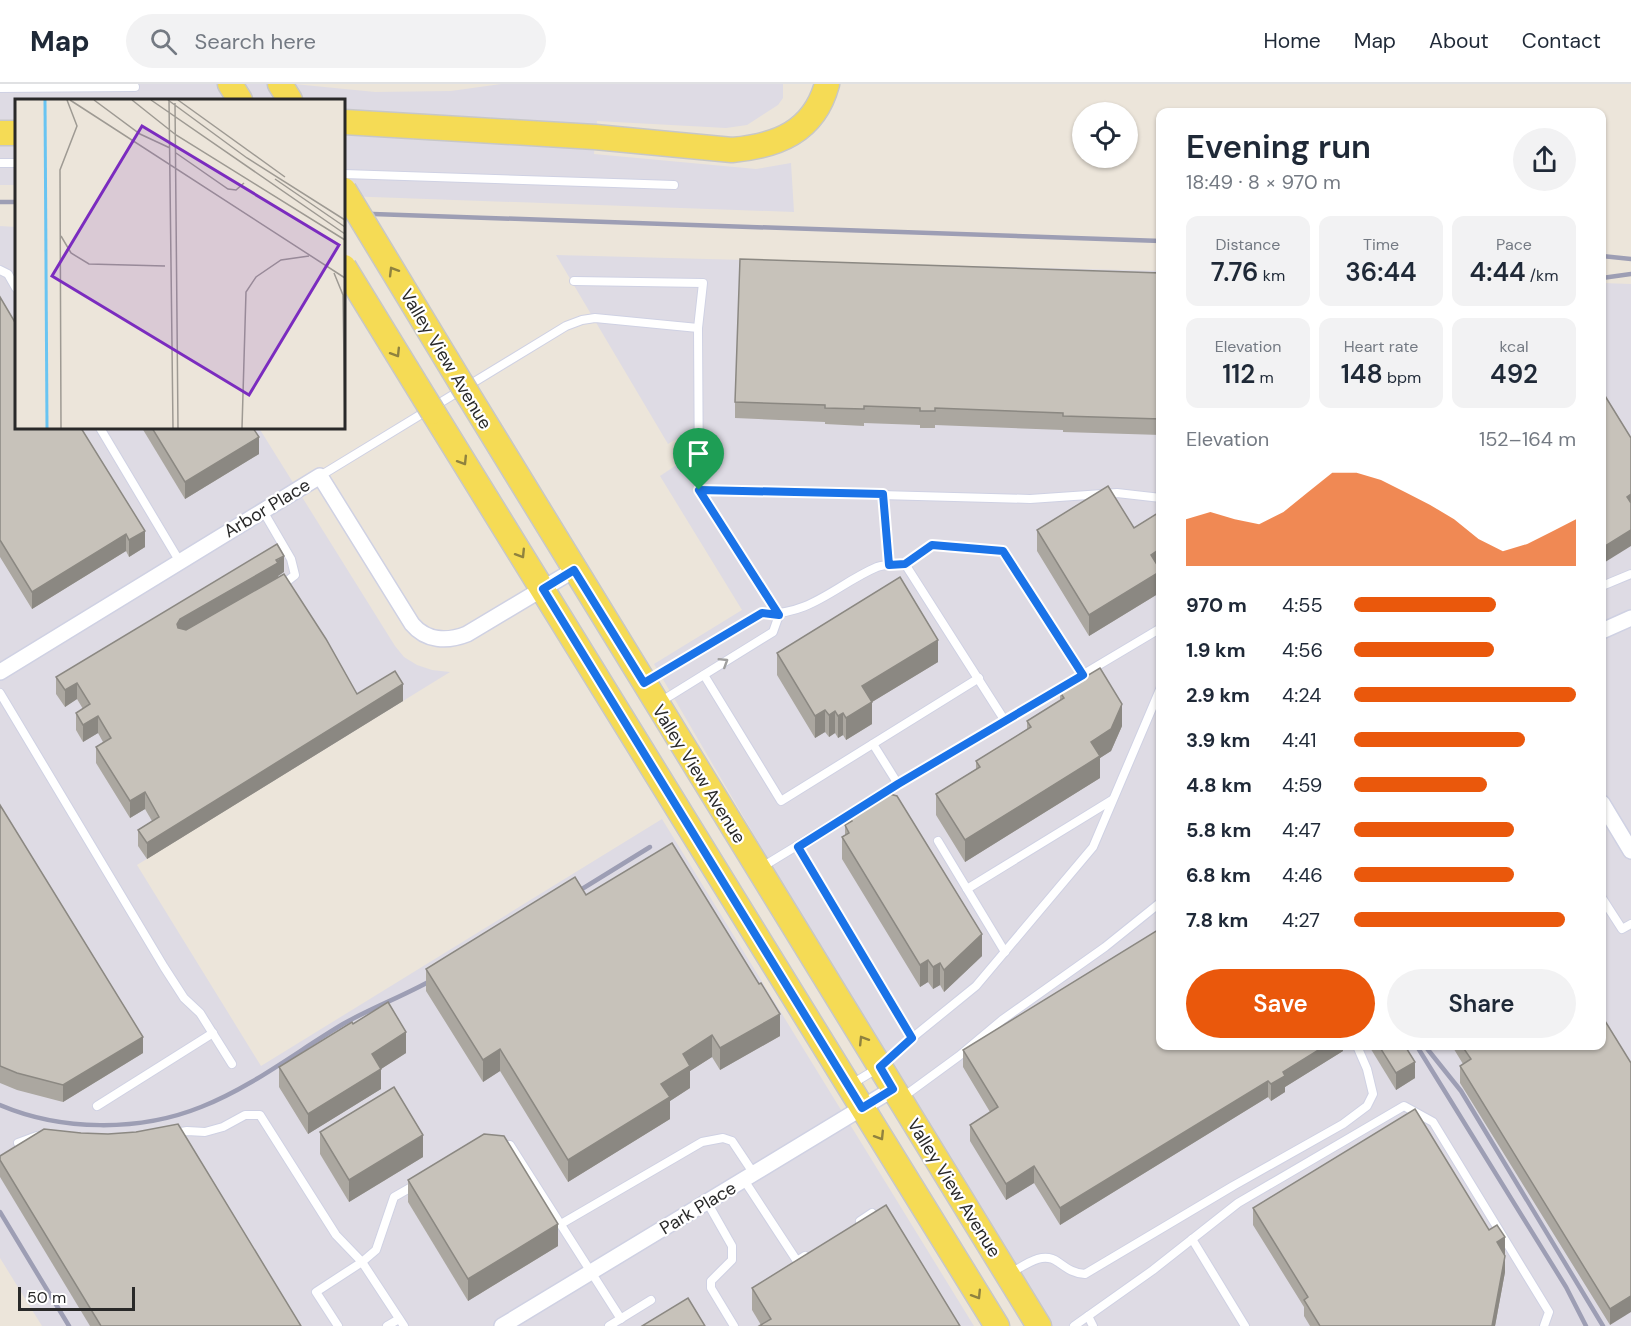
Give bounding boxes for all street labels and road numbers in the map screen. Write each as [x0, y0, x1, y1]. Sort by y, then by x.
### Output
street label: Valley View Avenue [395, 284, 497, 434]
street label: Arbor Place [219, 473, 315, 543]
street label: Valley View Avenue [647, 700, 751, 848]
street label: Valley View Avenue [902, 1114, 1006, 1262]
street label: Park Place [655, 1176, 741, 1240]

